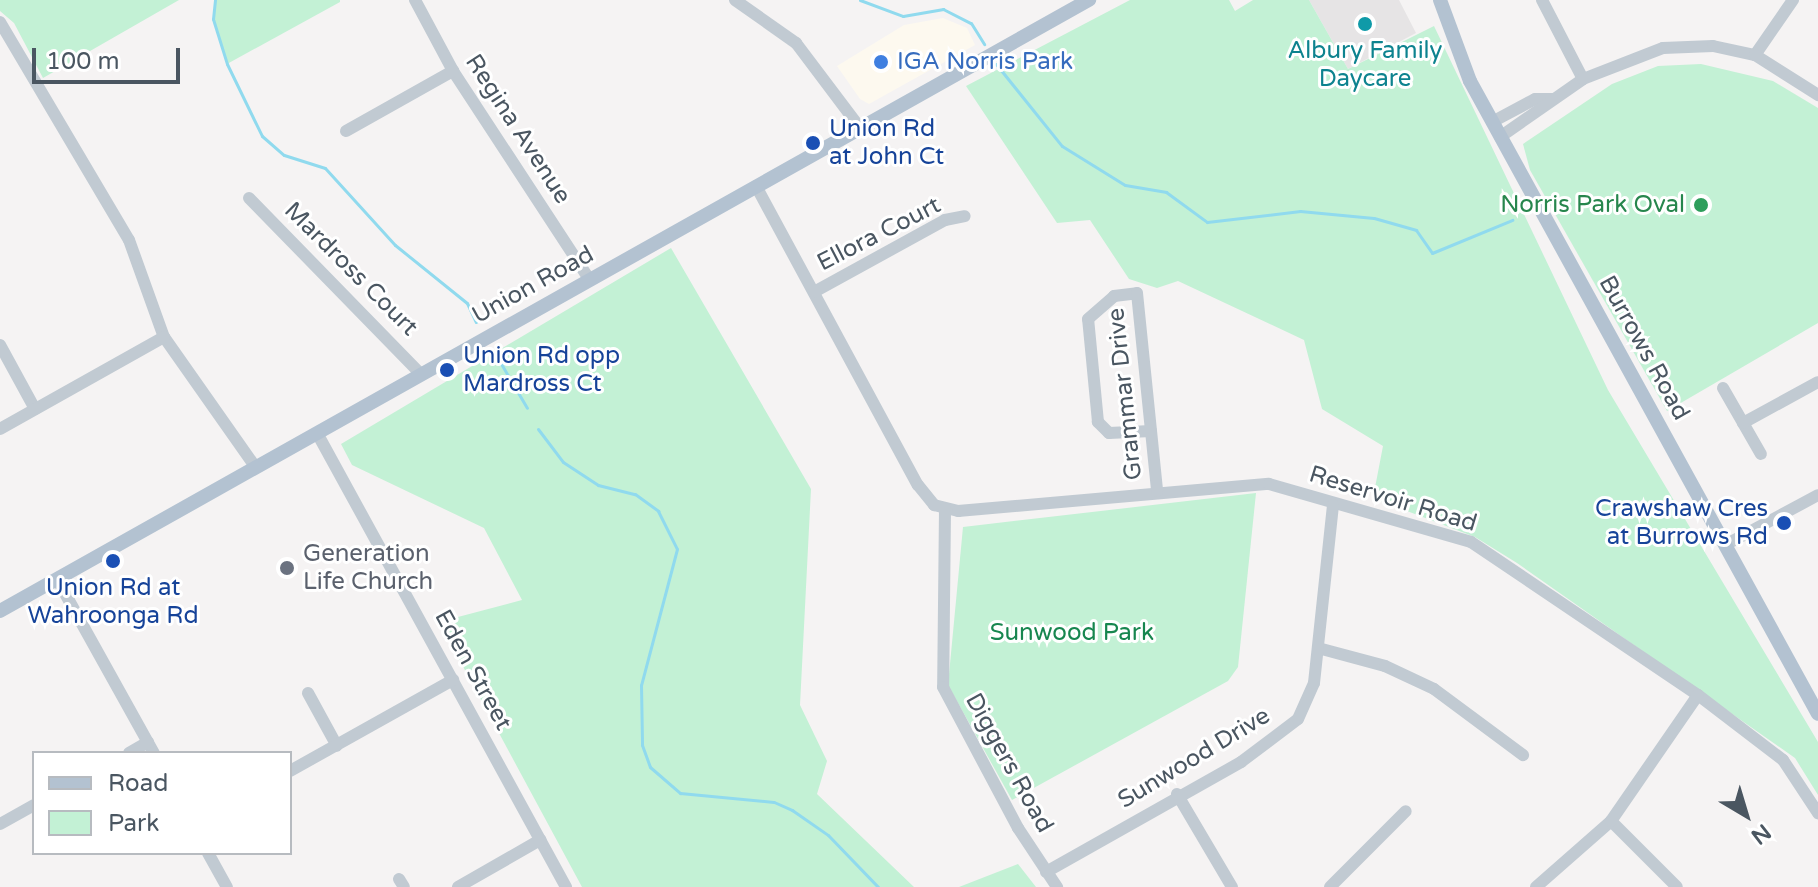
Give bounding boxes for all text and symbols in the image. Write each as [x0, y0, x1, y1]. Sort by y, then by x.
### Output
marker: Albury Family Daycare [1356, 15, 1374, 33]
scale bar [36, 32, 184, 82]
place label: Albury Family Daycare [1288, 37, 1442, 93]
text: 100 m [46, 47, 120, 76]
place label: IGA Norris Park [897, 48, 1073, 76]
street label: Regina Avenue [459, 49, 577, 209]
marker: IGA Norris Park [872, 53, 890, 71]
place label: Union Rd at John Ct [829, 115, 944, 171]
marker: Union Rd at John Ct [804, 134, 822, 152]
street label: Ellora Court [812, 191, 946, 277]
place label: Norris Park Oval [1500, 191, 1685, 219]
street label: Mardross Court [278, 196, 424, 342]
marker: Norris Park Oval [1692, 196, 1710, 214]
street label: Union Road [467, 240, 599, 330]
street label: Burrows Road [1592, 271, 1696, 425]
street label: Grammar Drive [1102, 306, 1148, 482]
place label: Union Rd opp Mardross Ct [463, 342, 620, 398]
marker: Union Rd opp Mardross Ct [438, 361, 456, 379]
street label: Reservoir Road [1306, 460, 1480, 538]
place label: Crawshaw Cres at Burrows Rd [1595, 495, 1768, 551]
marker: Crawshaw Cres at Burrows Rd [1775, 514, 1793, 532]
place label: Generation Life Church [303, 540, 433, 596]
marker: Union Rd at Wahroonga Rd [104, 552, 122, 570]
marker: Generation Life Church [278, 559, 296, 577]
place label: Union Rd at Wahroonga Rd [27, 574, 199, 630]
street label: Eden Street [428, 605, 518, 735]
park label: Sunwood Park [990, 619, 1154, 647]
street label: Diggers Road [959, 688, 1059, 838]
street label: Sunwood Drive [1113, 701, 1275, 815]
legend [32, 751, 292, 855]
text: Road [108, 769, 168, 798]
north arrow [1706, 775, 1786, 855]
text: Park [108, 809, 159, 838]
text: N [1746, 818, 1776, 850]

